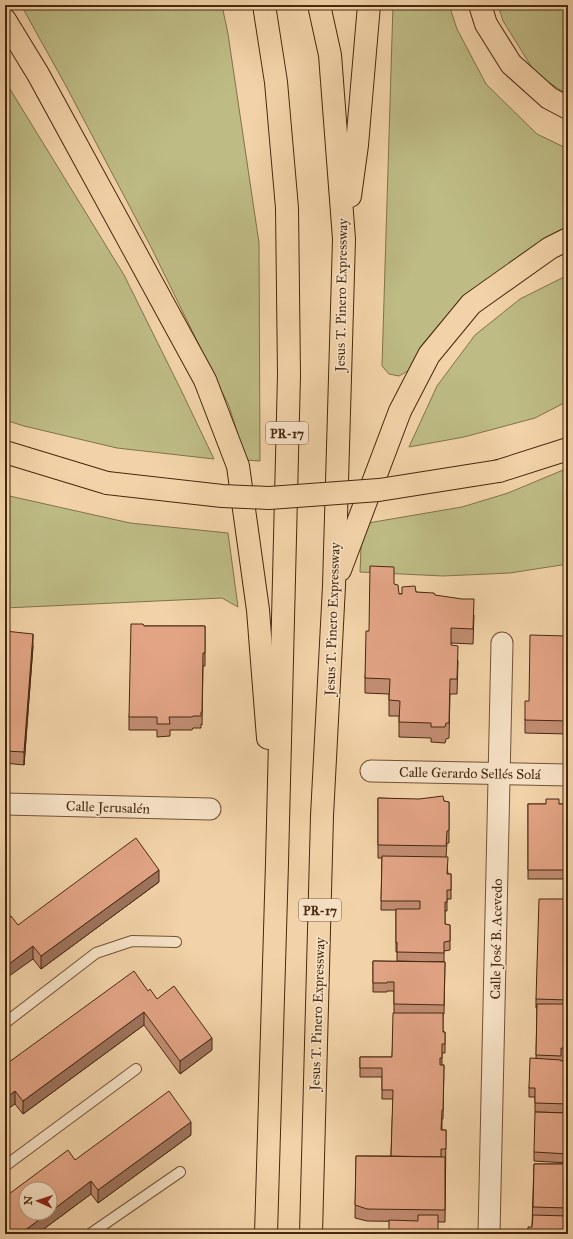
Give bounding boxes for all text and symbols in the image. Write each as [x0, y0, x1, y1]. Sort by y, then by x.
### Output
street label: Jesus T. Pinero Expressway [332, 218, 352, 374]
road number: PR-17 [266, 422, 308, 444]
street label: Jesus T. Pinero Expressway [321, 542, 345, 698]
street label: Calle Gerardo Sellés Solá [399, 764, 541, 783]
street label: Calle Jerusalén [66, 798, 151, 818]
street label: Calle José B. Acevedo [487, 878, 507, 1000]
road number: PR-17 [299, 899, 341, 921]
street label: Jesus T. Pinero Expressway [306, 937, 330, 1093]
north arrow [18, 1181, 58, 1221]
text: N [22, 1195, 35, 1206]

